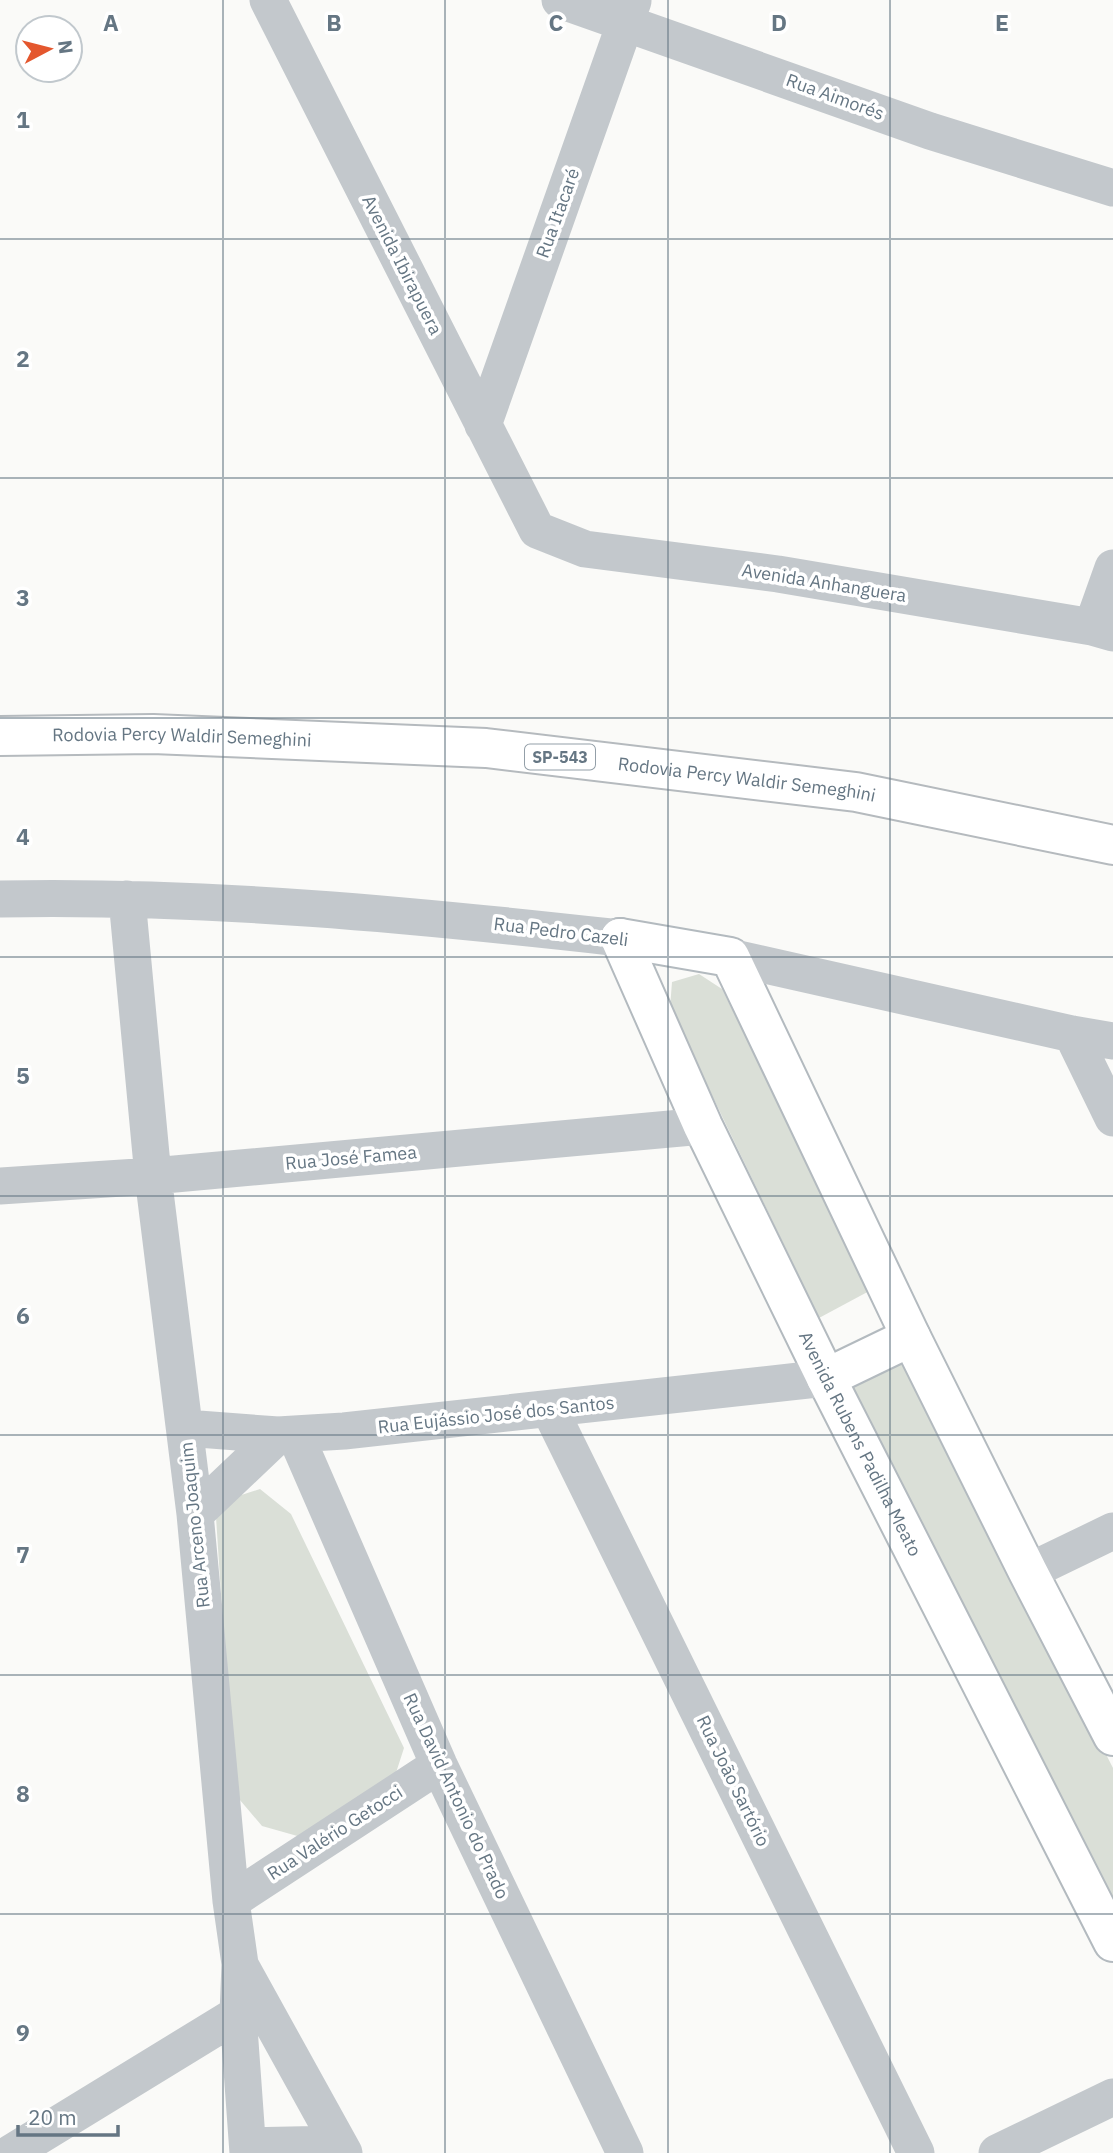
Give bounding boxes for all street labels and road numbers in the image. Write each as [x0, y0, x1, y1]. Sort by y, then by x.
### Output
street label: Rua Aimorés [783, 68, 887, 125]
street label: Rua Itacaré [531, 165, 584, 261]
street label: Avenida Ibirapuera [357, 191, 448, 339]
street label: Avenida Anhanguera [740, 558, 908, 607]
street label: Rodovia Percy Waldir Semeghini [52, 722, 312, 752]
road number: SP-543 [525, 744, 595, 770]
street label: Rodovia Percy Waldir Semeghini [617, 752, 878, 807]
street label: Rua Pedro Cazeli [492, 912, 630, 951]
street label: Rua José Famea [284, 1140, 418, 1175]
street label: Avenida Rubens Padilha Meato [794, 1327, 927, 1560]
street label: Rua Eujássio José dos Santos [377, 1391, 615, 1438]
street label: Rua Arceno Joaquim [174, 1441, 215, 1609]
street label: Rua David Antonio do Prado [399, 1689, 514, 1902]
street label: Rua João Sartório [692, 1711, 775, 1850]
street label: Rua Valério Getocci [263, 1780, 407, 1885]

